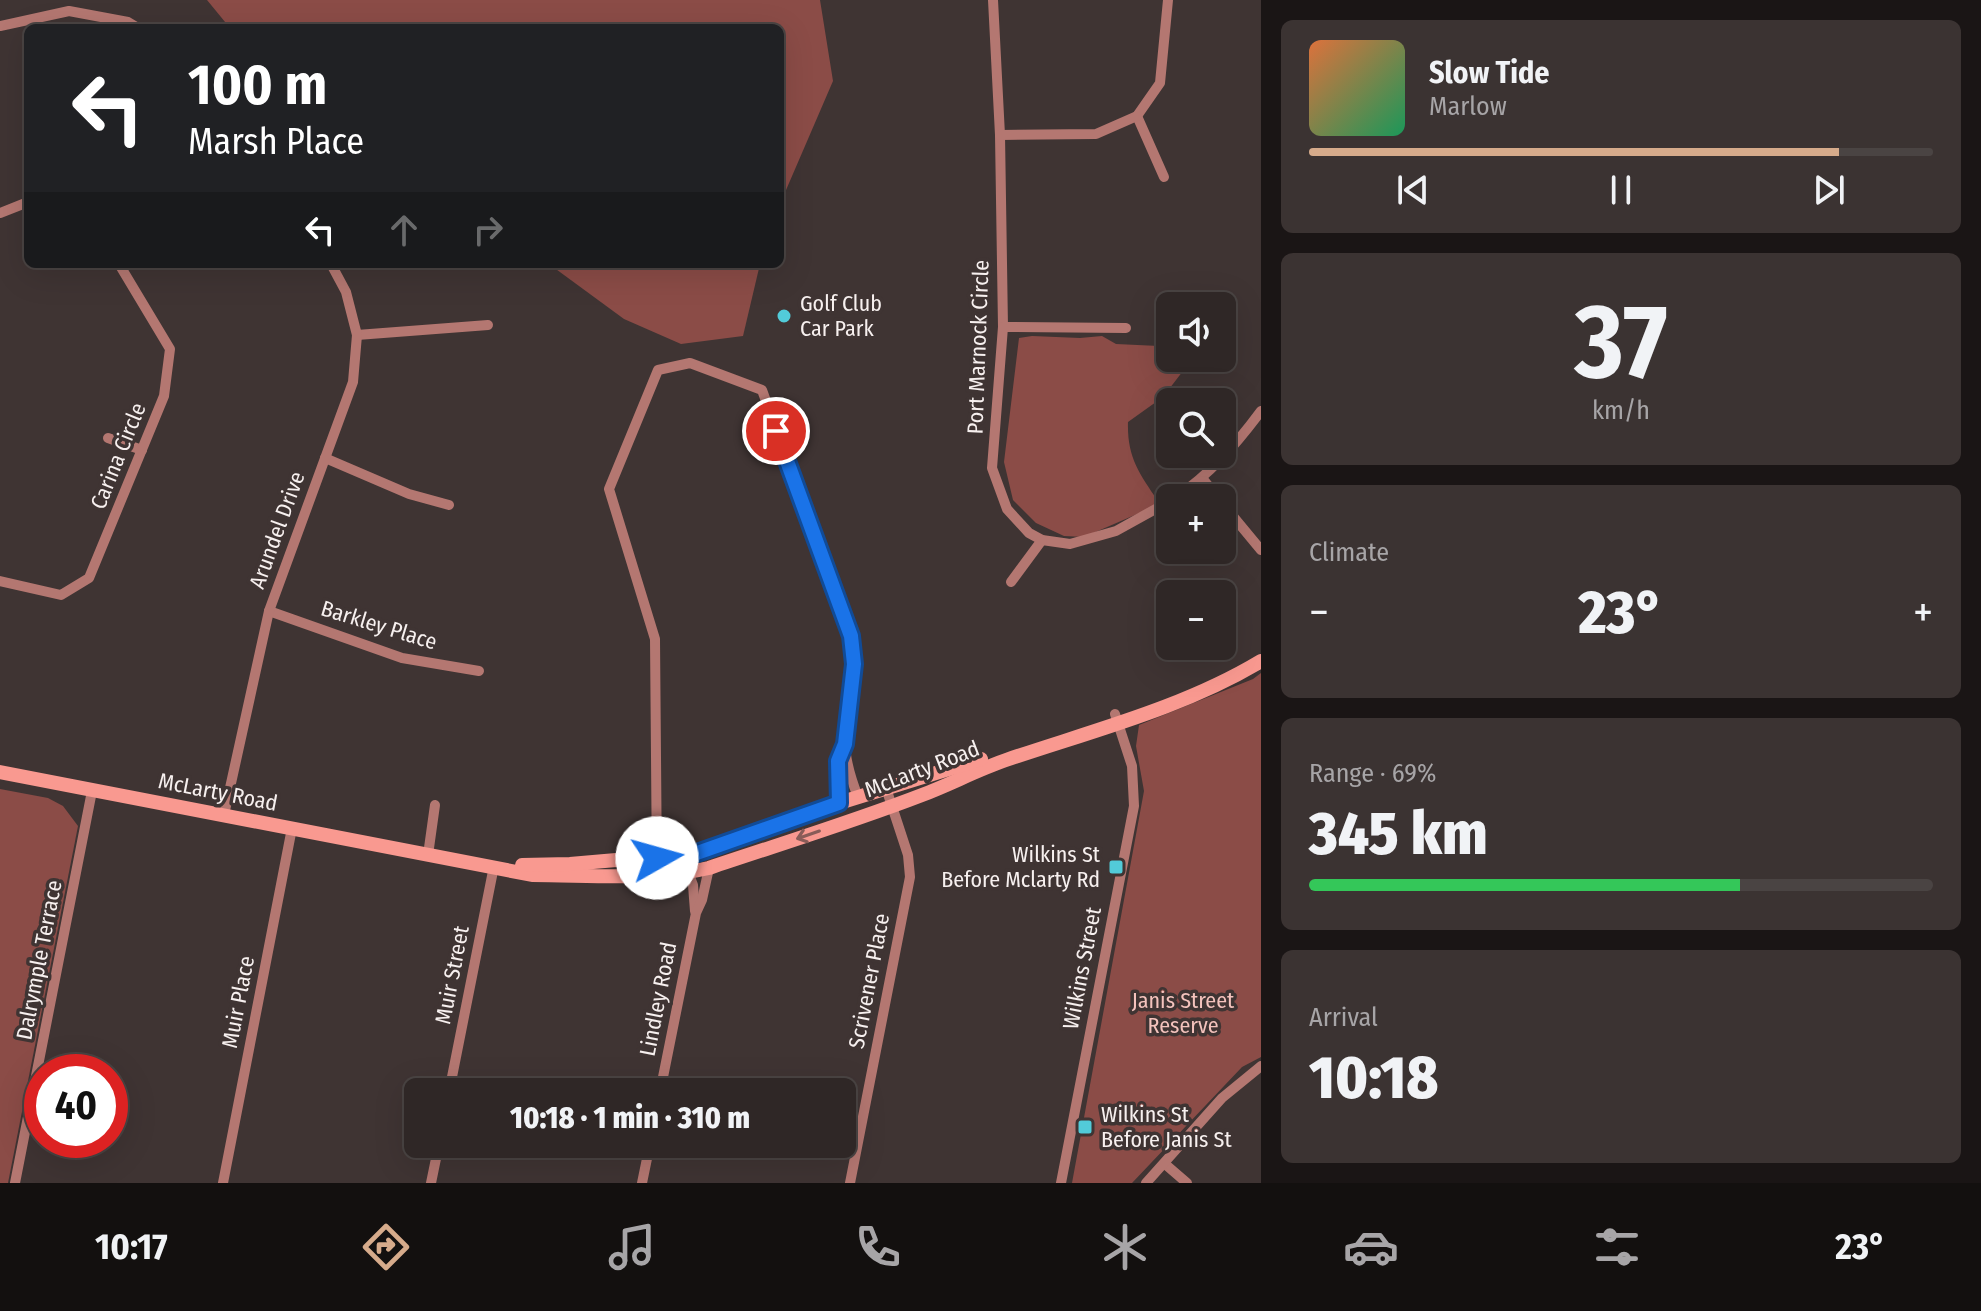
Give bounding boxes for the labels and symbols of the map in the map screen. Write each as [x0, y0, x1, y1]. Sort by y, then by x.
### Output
street label: Port Marnock Circle [961, 259, 995, 435]
place label: Golf Club Car Park [800, 290, 882, 342]
marker: Golf Club Car Park [775, 307, 793, 325]
pin [742, 397, 810, 465]
street label: Carina Circle [84, 399, 152, 513]
street label: Arundel Drive [243, 468, 311, 592]
street label: Barkley Place [318, 595, 440, 655]
street label: McLarty Road [861, 735, 983, 803]
street label: McLarty Road [156, 767, 280, 817]
position arrow [615, 816, 699, 900]
one-way arrow [795, 828, 820, 843]
place label: Wilkins St Before Mclarty Rd [941, 841, 1101, 893]
marker: Wilkins St Before Mclarty Rd [1107, 858, 1125, 876]
street label: Dalrymple Terrace [10, 878, 68, 1042]
street label: Wilkins Street [1057, 904, 1107, 1031]
street label: Scrivener Place [843, 911, 895, 1051]
street label: Muir Street [429, 923, 475, 1026]
street label: Lindley Road [634, 940, 682, 1058]
street label: Muir Place [216, 954, 260, 1050]
park label: Janis Street Reserve [1132, 987, 1235, 1039]
speed limit sign: 40 [24, 1054, 128, 1158]
place label: Wilkins St Before Janis St [1101, 1101, 1232, 1153]
marker: Wilkins St Before Janis St [1076, 1118, 1094, 1136]

